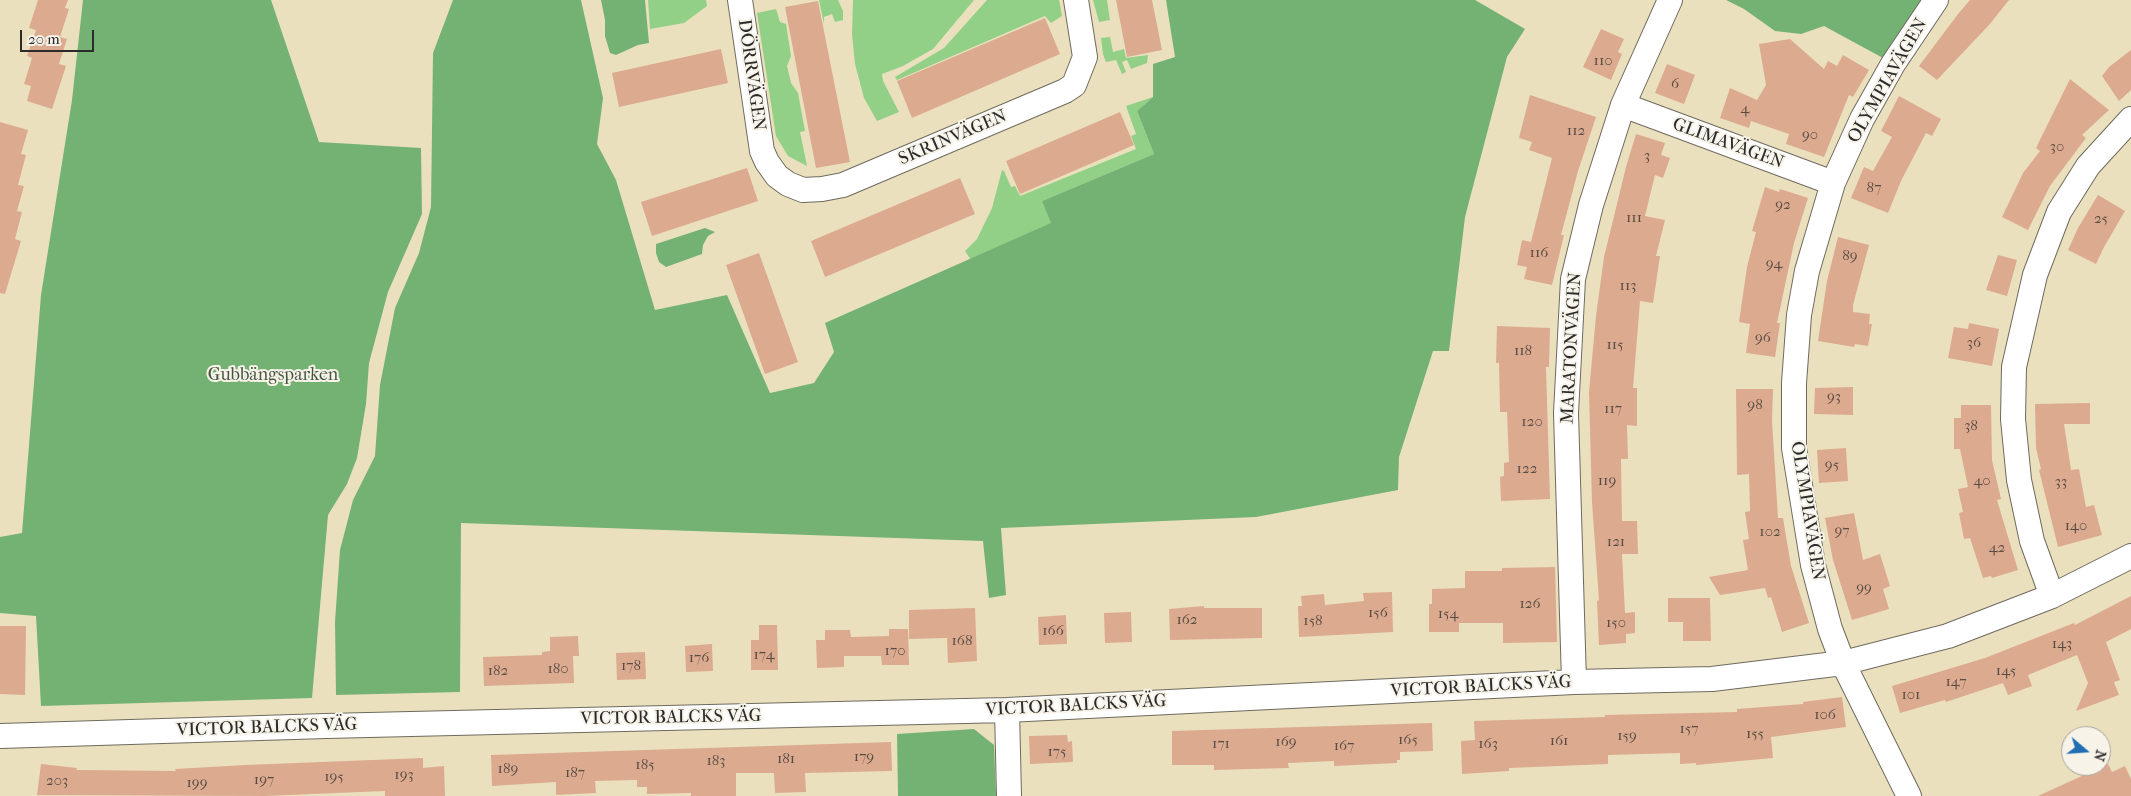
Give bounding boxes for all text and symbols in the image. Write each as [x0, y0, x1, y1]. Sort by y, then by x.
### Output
street label: OLYMPIAVÄGEN [1843, 15, 1933, 147]
street label: DÖRRVÄGEN [732, 18, 770, 132]
scale bar [22, 20, 96, 52]
text: 20 m [28, 30, 60, 48]
house number: 110 [1594, 52, 1612, 70]
house number: 6 [1671, 75, 1679, 93]
house number: 4 [1741, 100, 1749, 118]
street label: SKRINVÄGEN [896, 106, 1010, 170]
street label: GLIMAVÄGEN [1669, 114, 1787, 174]
house number: 112 [1567, 122, 1585, 140]
house number: 90 [1802, 126, 1818, 144]
house number: 30 [2050, 138, 2064, 156]
house number: 3 [1644, 147, 1650, 165]
house number: 87 [1867, 179, 1881, 197]
house number: 92 [1775, 196, 1791, 214]
house number: 111 [1626, 209, 1642, 227]
house number: 25 [2094, 210, 2108, 228]
house number: 116 [1530, 244, 1548, 262]
house number: 89 [1842, 247, 1858, 265]
house number: 94 [1766, 255, 1782, 273]
street label: MARATONVÄGEN [1557, 272, 1587, 424]
house number: 113 [1620, 277, 1636, 295]
house number: 96 [1755, 329, 1771, 347]
house number: 36 [1967, 334, 1981, 352]
house number: 115 [1606, 336, 1624, 354]
house number: 118 [1514, 342, 1532, 360]
park label: Gubbängsparken [208, 365, 338, 387]
house number: 93 [1827, 388, 1841, 406]
house number: 98 [1747, 396, 1763, 414]
house number: 117 [1604, 400, 1622, 418]
house number: 120 [1521, 413, 1543, 431]
house number: 38 [1964, 417, 1978, 435]
street label: OLYMPIAVÄGEN [1785, 440, 1829, 582]
house number: 95 [1825, 456, 1839, 474]
house number: 122 [1517, 460, 1537, 478]
house number: 119 [1598, 472, 1616, 490]
house number: 40 [1973, 472, 1991, 490]
house number: 33 [2055, 473, 2067, 491]
house number: 140 [2065, 517, 2087, 535]
house number: 97 [1834, 522, 1850, 540]
house number: 102 [1759, 523, 1781, 541]
house number: 121 [1607, 533, 1625, 551]
house number: 42 [1989, 539, 2005, 557]
house number: 99 [1856, 579, 1872, 597]
house number: 126 [1519, 595, 1541, 613]
house number: 156 [1368, 604, 1388, 622]
house number: 154 [1438, 605, 1458, 623]
house number: 162 [1176, 611, 1198, 629]
house number: 158 [1303, 612, 1323, 630]
house number: 150 [1606, 614, 1626, 632]
house number: 166 [1042, 622, 1064, 640]
house number: 168 [952, 632, 972, 650]
house number: 143 [2052, 635, 2072, 653]
house number: 170 [885, 642, 905, 660]
house number: 174 [753, 646, 775, 664]
house number: 176 [689, 649, 709, 667]
house number: 178 [621, 657, 641, 675]
house number: 180 [547, 660, 569, 678]
house number: 182 [488, 662, 508, 680]
house number: 145 [1996, 662, 2016, 680]
street label: VICTOR BALCKS VÄG [1390, 671, 1572, 703]
house number: 147 [1945, 673, 1967, 691]
house number: 101 [1902, 686, 1920, 704]
street label: VICTOR BALCKS VÄG [985, 690, 1167, 722]
street label: VICTOR BALCKS VÄG [580, 706, 762, 730]
house number: 106 [1814, 706, 1836, 724]
street label: VICTOR BALCKS VÄG [176, 714, 358, 742]
house number: 157 [1679, 720, 1699, 738]
house number: 155 [1746, 725, 1764, 743]
north arrow [2061, 726, 2111, 776]
house number: 159 [1617, 727, 1637, 745]
house number: 165 [1398, 731, 1418, 749]
house number: 161 [1550, 732, 1568, 750]
house number: 169 [1275, 733, 1297, 751]
house number: 171 [1212, 735, 1230, 753]
house number: 163 [1478, 735, 1498, 753]
house number: 167 [1334, 737, 1354, 755]
house number: 175 [1047, 743, 1067, 761]
house number: 179 [854, 748, 874, 766]
text: N [2090, 748, 2110, 763]
house number: 181 [777, 750, 795, 768]
house number: 183 [706, 752, 726, 770]
house number: 185 [635, 756, 655, 774]
house number: 189 [498, 760, 518, 778]
house number: 187 [565, 764, 585, 782]
house number: 193 [394, 766, 414, 784]
house number: 195 [324, 768, 344, 786]
house number: 197 [254, 771, 274, 789]
house number: 203 [46, 772, 68, 790]
house number: 199 [186, 774, 208, 792]

